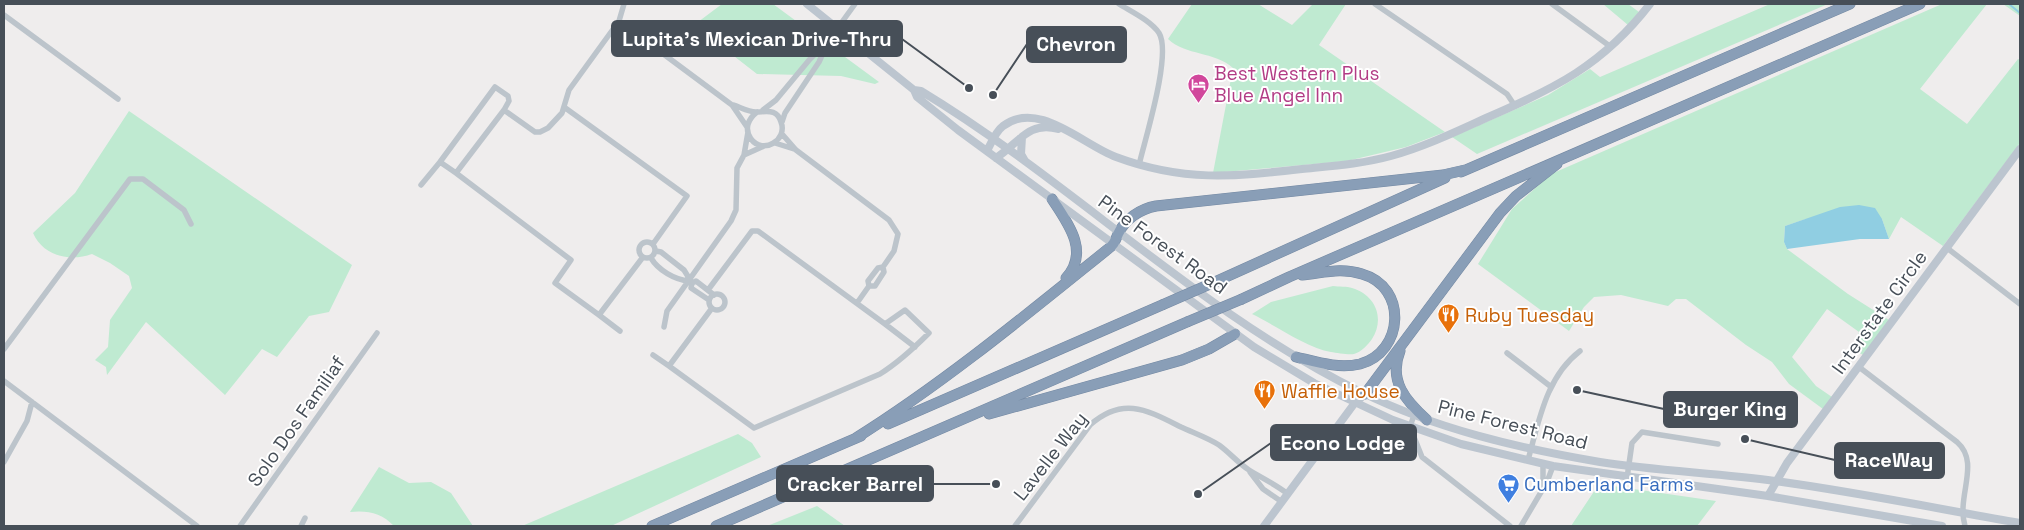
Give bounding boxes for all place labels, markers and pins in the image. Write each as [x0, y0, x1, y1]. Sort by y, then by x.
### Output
callout: Lupita's Mexican Drive-Thru [612, 21, 902, 56]
callout: Chevron [1027, 27, 1126, 62]
place label: Best Western Plus Blue Angel Inn [1214, 61, 1380, 108]
hotel icon: Best Western Plus Blue Angel Inn [1186, 72, 1210, 103]
restaurant icon: Ruby Tuesday [1437, 303, 1461, 334]
place label: Ruby Tuesday [1465, 303, 1594, 328]
restaurant icon: Waffle House [1253, 379, 1277, 410]
place label: Waffle House [1281, 379, 1400, 404]
callout: Burger King [1664, 392, 1797, 427]
callout: Econo Lodge [1271, 425, 1416, 460]
callout: RaceWay [1835, 443, 1944, 478]
callout: Cracker Barrel [777, 466, 933, 501]
supermarket icon: Cumberland Farms [1496, 472, 1520, 503]
place label: Cumberland Farms [1524, 472, 1694, 497]

